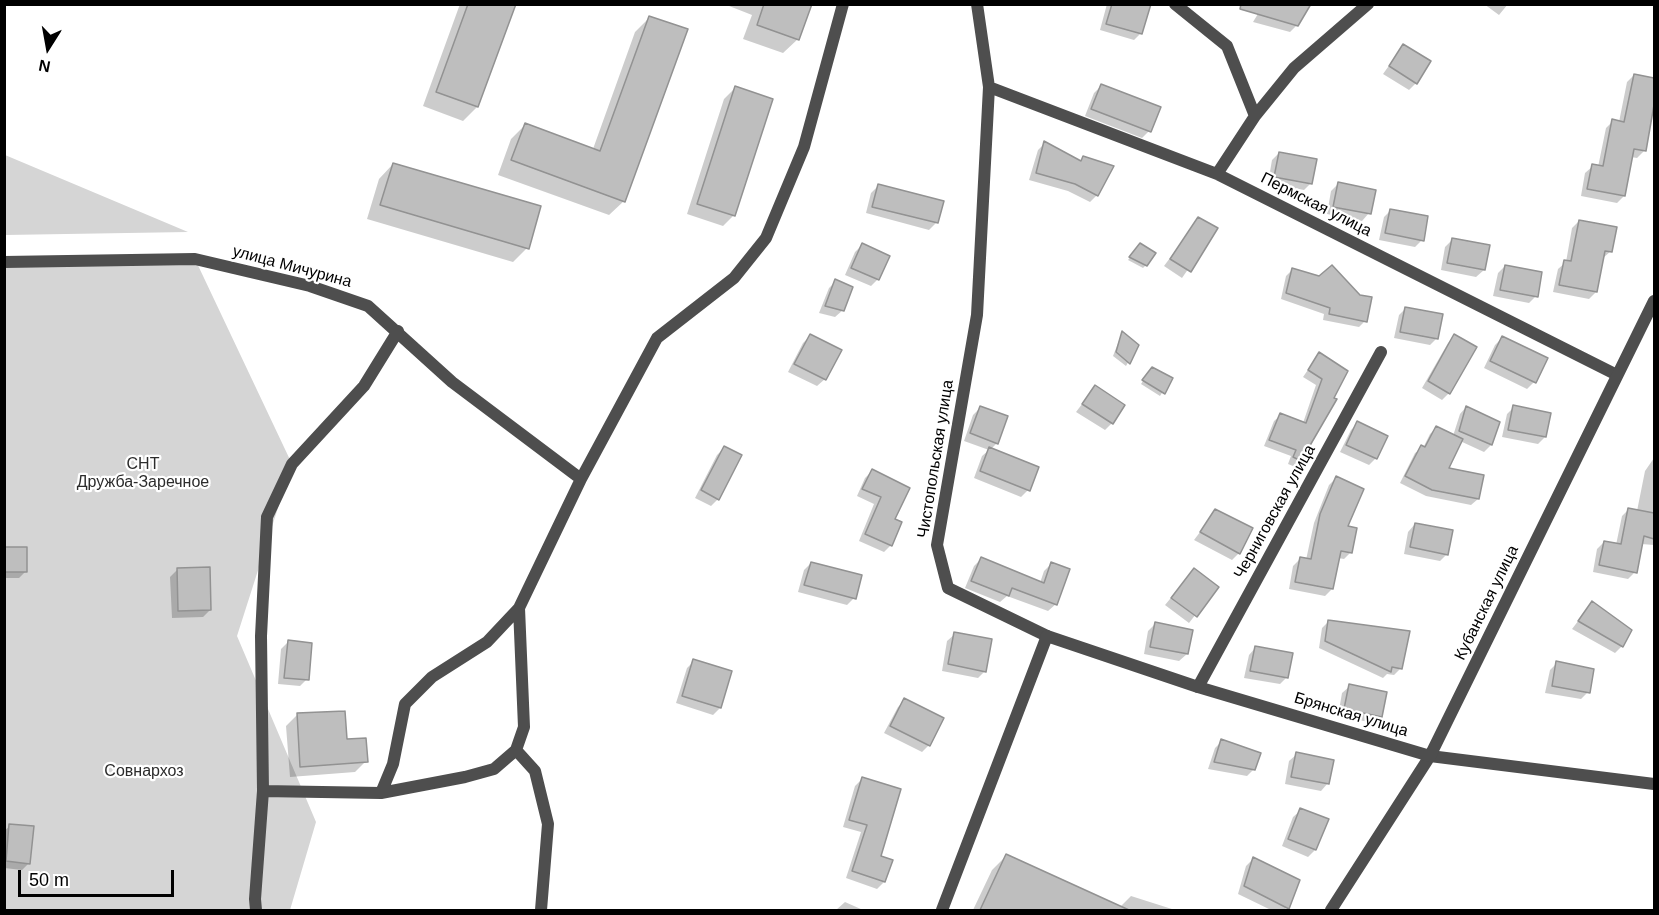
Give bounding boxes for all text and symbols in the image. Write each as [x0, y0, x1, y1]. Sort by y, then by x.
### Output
north arrow [18, 18, 78, 78]
text: N [37, 57, 52, 76]
street label: Пермская улица [1257, 169, 1375, 241]
street label: улица Мичурина [230, 242, 354, 292]
street label: Чистопольская улица [914, 379, 958, 539]
street label: Черниговская улица [1230, 442, 1320, 582]
park label: СНТ Дружба-Заречное [77, 455, 209, 493]
street label: Кубанская улица [1451, 542, 1523, 664]
street label: Брянская улица [1292, 689, 1410, 741]
park label: Совнархоз [104, 762, 184, 782]
scale bar [21, 858, 177, 896]
text: 50 m [29, 870, 69, 890]

